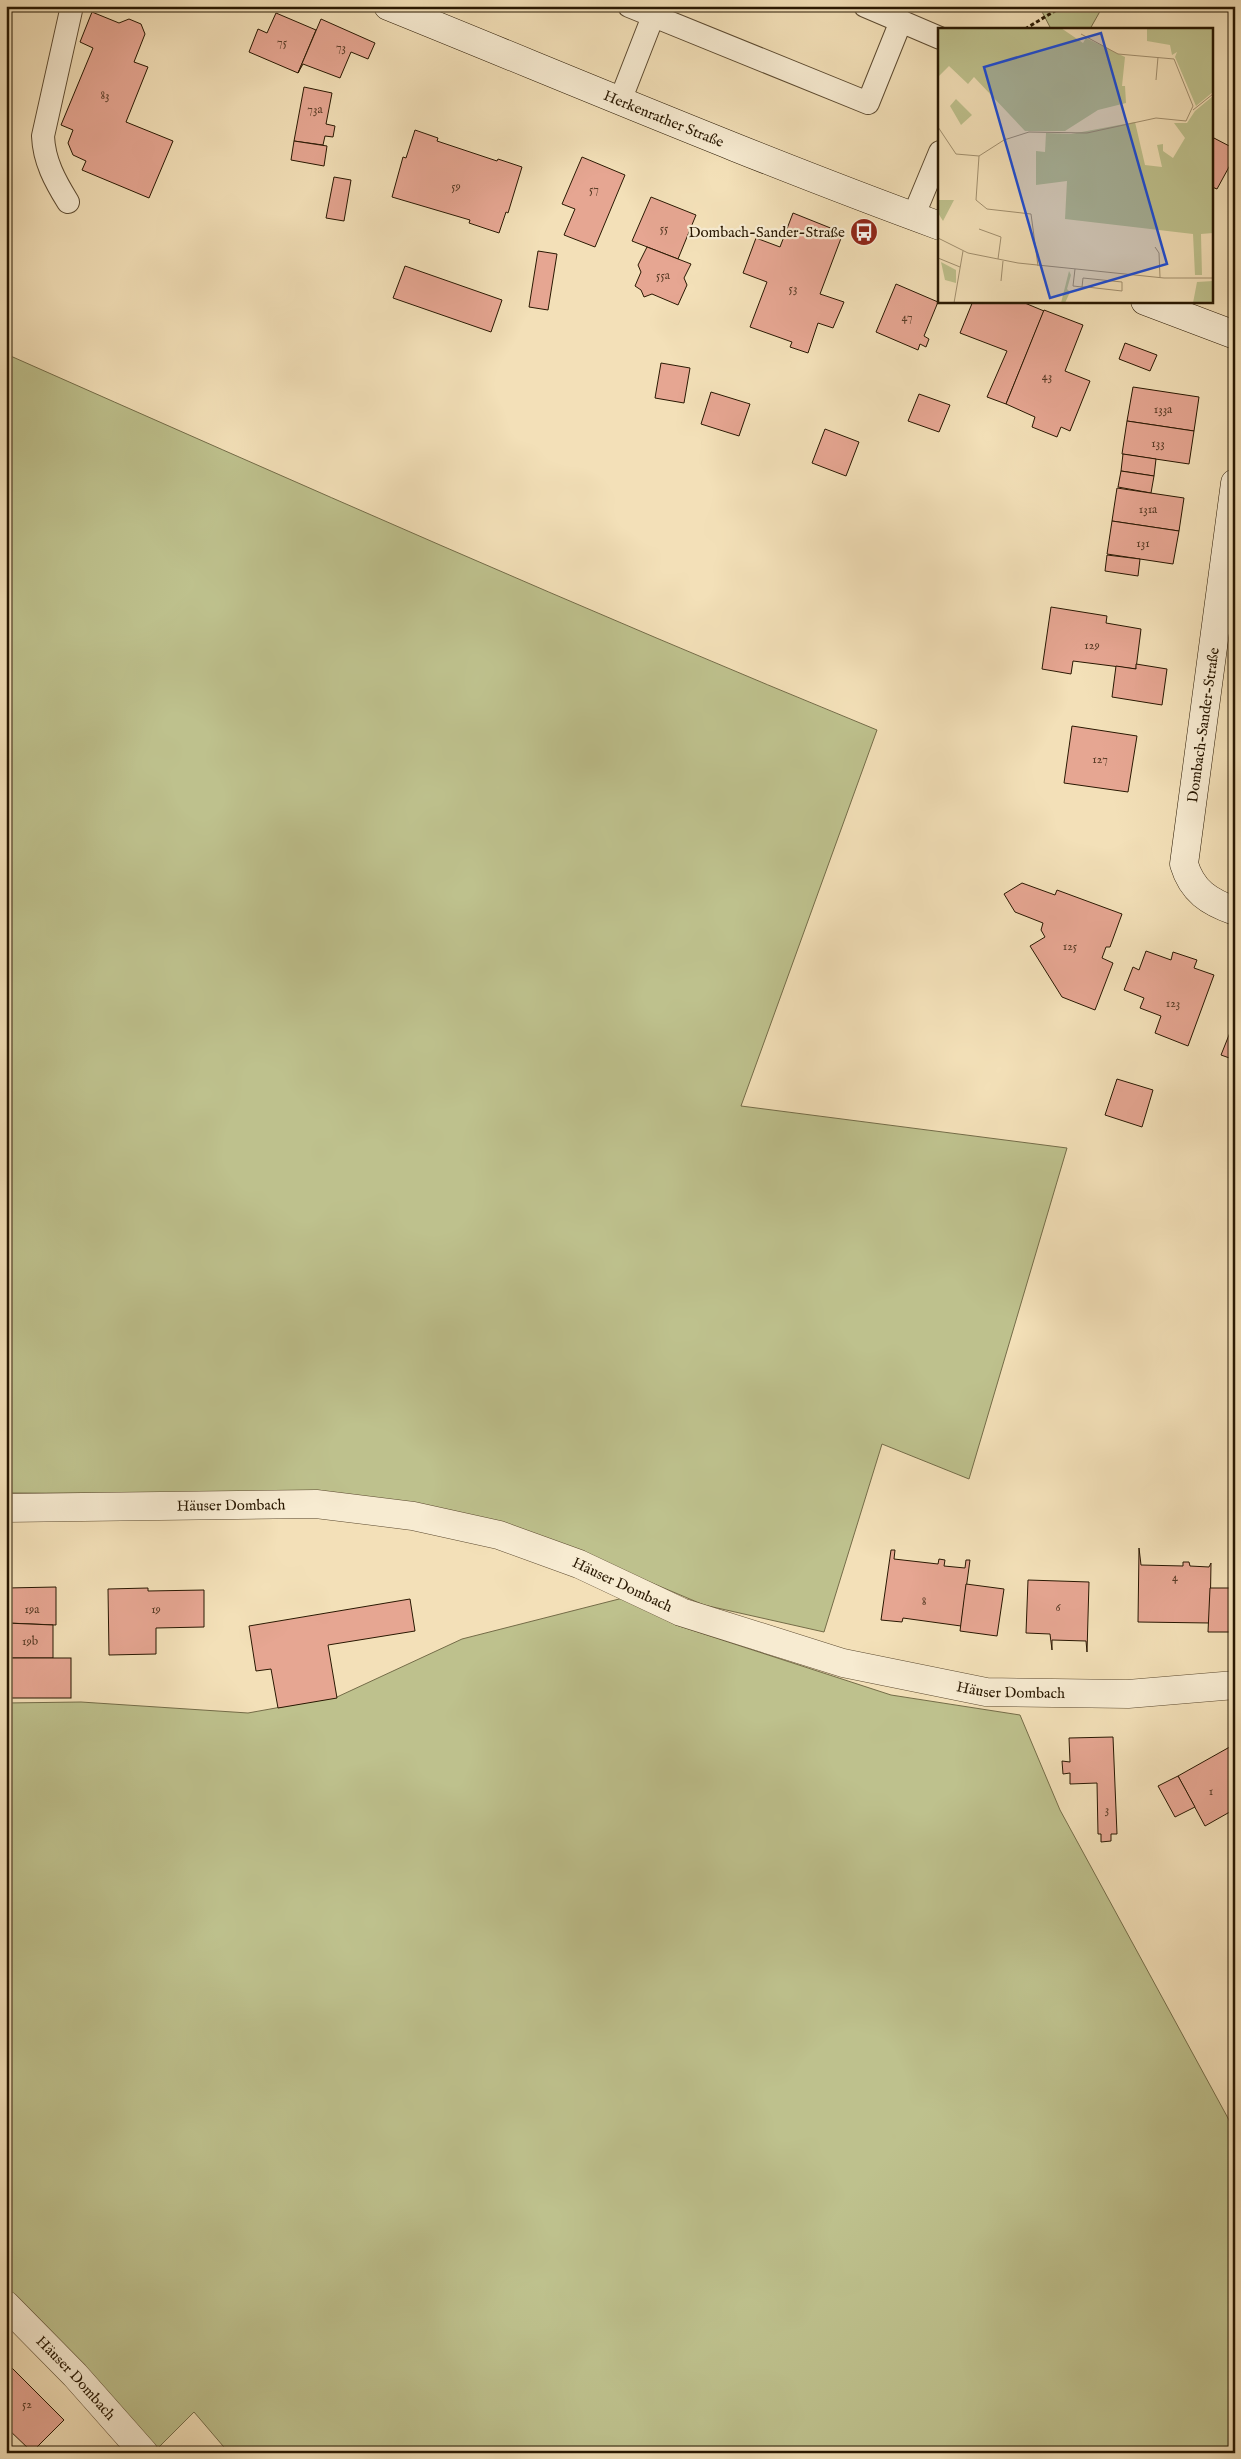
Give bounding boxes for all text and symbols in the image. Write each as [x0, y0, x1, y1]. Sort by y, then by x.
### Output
inset map [938, 28, 1214, 302]
house number: 75 [277, 35, 288, 50]
house number: 73 [336, 40, 346, 55]
street label: Herkenrather Straße [601, 86, 727, 152]
house number: 83 [100, 88, 110, 103]
house number: 73a [307, 102, 323, 117]
house number: 59 [451, 179, 461, 194]
house number: 57 [589, 182, 599, 197]
bus stop icon: Dombach-Sander-Straße [849, 217, 879, 247]
house number: 55 [660, 221, 669, 236]
place label: Dombach-Sander-Straße [688, 223, 845, 242]
house number: 55a [656, 268, 671, 283]
house number: 53 [789, 281, 797, 296]
house number: 47 [901, 310, 913, 325]
house number: 43 [1042, 369, 1052, 384]
house number: 133a [1154, 402, 1173, 417]
house number: 133 [1151, 436, 1165, 451]
house number: 131a [1139, 502, 1158, 517]
house number: 131 [1136, 536, 1150, 551]
house number: 129 [1084, 638, 1100, 653]
street label: Dombach-Sander-Straße [1183, 646, 1224, 804]
house number: 127 [1092, 752, 1108, 767]
house number: 125 [1063, 939, 1078, 954]
house number: 123 [1166, 996, 1180, 1011]
street label: Häuser Dombach [176, 1495, 285, 1516]
street label: Häuser Dombach [569, 1553, 676, 1617]
house number: 4 [1172, 1570, 1178, 1585]
house number: 8 [922, 1594, 927, 1609]
house number: 6 [1055, 1600, 1061, 1615]
house number: 19a [25, 1602, 40, 1617]
house number: 19 [151, 1602, 161, 1617]
house number: 19b [22, 1634, 38, 1649]
street label: Häuser Dombach [955, 1677, 1065, 1703]
house number: 1 [1209, 1784, 1213, 1799]
house number: 3 [1105, 1802, 1109, 1817]
street label: Häuser Dombach [32, 2332, 120, 2424]
house number: 52 [22, 2397, 32, 2412]

